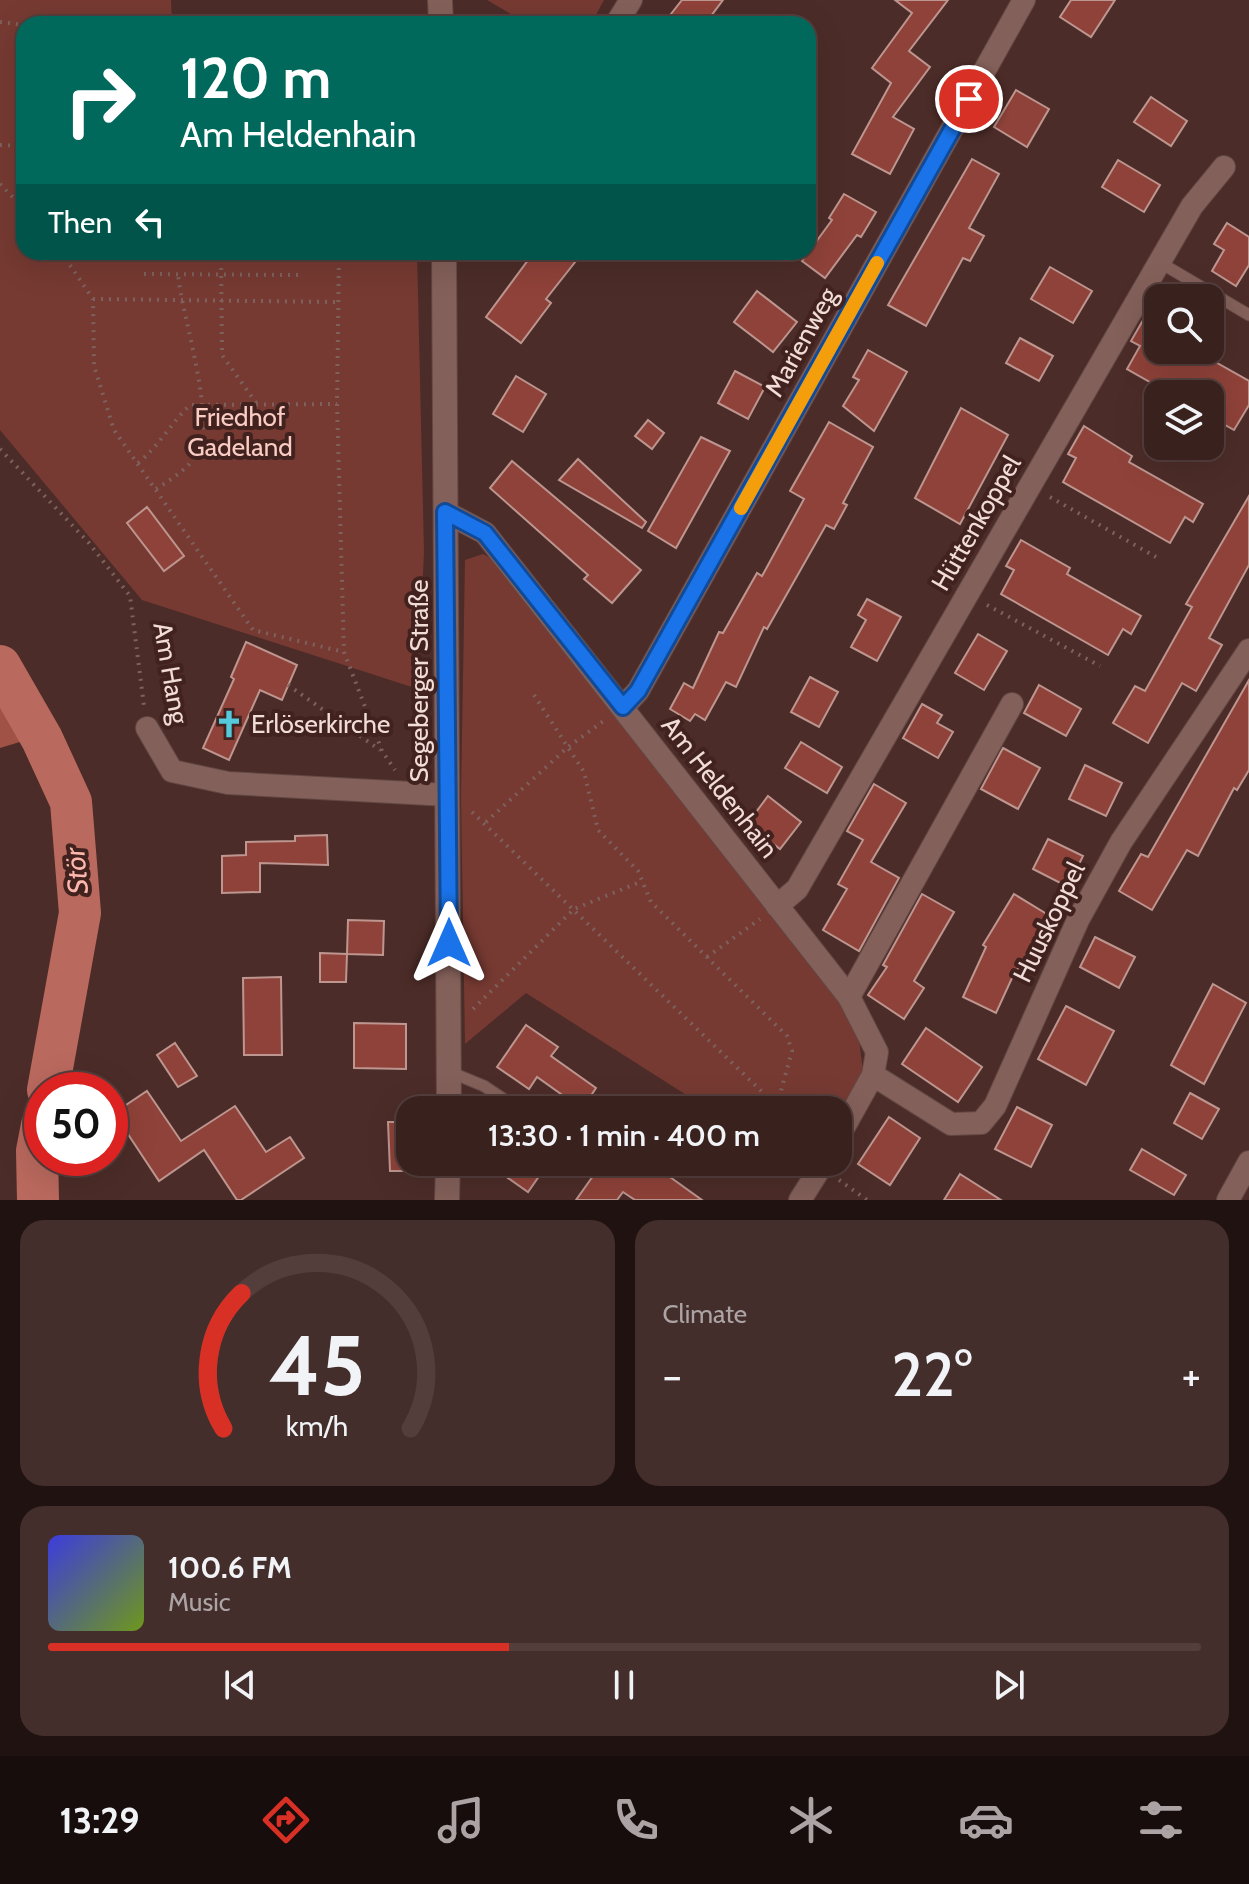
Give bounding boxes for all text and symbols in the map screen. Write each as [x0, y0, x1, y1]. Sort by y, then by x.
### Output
text: 120 m [180, 44, 331, 112]
icon: right [48, 48, 152, 152]
pin [935, 65, 1003, 133]
icon: arrive [947, 77, 991, 121]
text: Am Heldenhain [180, 112, 417, 156]
icon: left [128, 200, 172, 244]
text: Then [48, 204, 112, 241]
street label: Marienweg [758, 281, 845, 402]
map controls [1144, 284, 1224, 460]
button: search [1144, 284, 1224, 364]
button: layers [1144, 380, 1224, 460]
park label: Friedhof Gadeland [187, 401, 293, 463]
street label: Hüttenkoppel [924, 450, 1028, 596]
street label: Segeberger Straße [403, 579, 435, 783]
street label: Am Hang [146, 620, 196, 727]
place label: Erlöserkirche [251, 708, 390, 740]
church icon: Erlöserkirche [214, 709, 244, 739]
street label: Am Heldenhain [655, 710, 785, 864]
water label: Stör [57, 845, 95, 896]
street label: Huuskoppel [1006, 857, 1092, 987]
position arrow [407, 901, 491, 985]
speed limit sign: 50 [24, 1072, 128, 1176]
text: 13:30 · 1 min · 400 m [488, 1117, 760, 1154]
text: Climate [663, 1298, 747, 1330]
text: 45 [269, 1315, 365, 1416]
text: 22° [891, 1338, 972, 1411]
text: − [663, 1349, 682, 1402]
text: + [1182, 1349, 1201, 1402]
text: km/h [286, 1408, 349, 1443]
text: 100.6 FM [168, 1549, 292, 1586]
text: Music [168, 1586, 231, 1618]
icon: previous [218, 1663, 262, 1707]
icon: pause [602, 1663, 646, 1707]
icon: next [987, 1663, 1031, 1707]
icon: directions [258, 1792, 314, 1848]
icon: music [433, 1792, 489, 1848]
icon: phone [608, 1792, 664, 1848]
icon: climate [783, 1792, 839, 1848]
icon: car [958, 1792, 1014, 1848]
icon: filters [1133, 1792, 1189, 1848]
text: 13:29 [60, 1798, 139, 1842]

